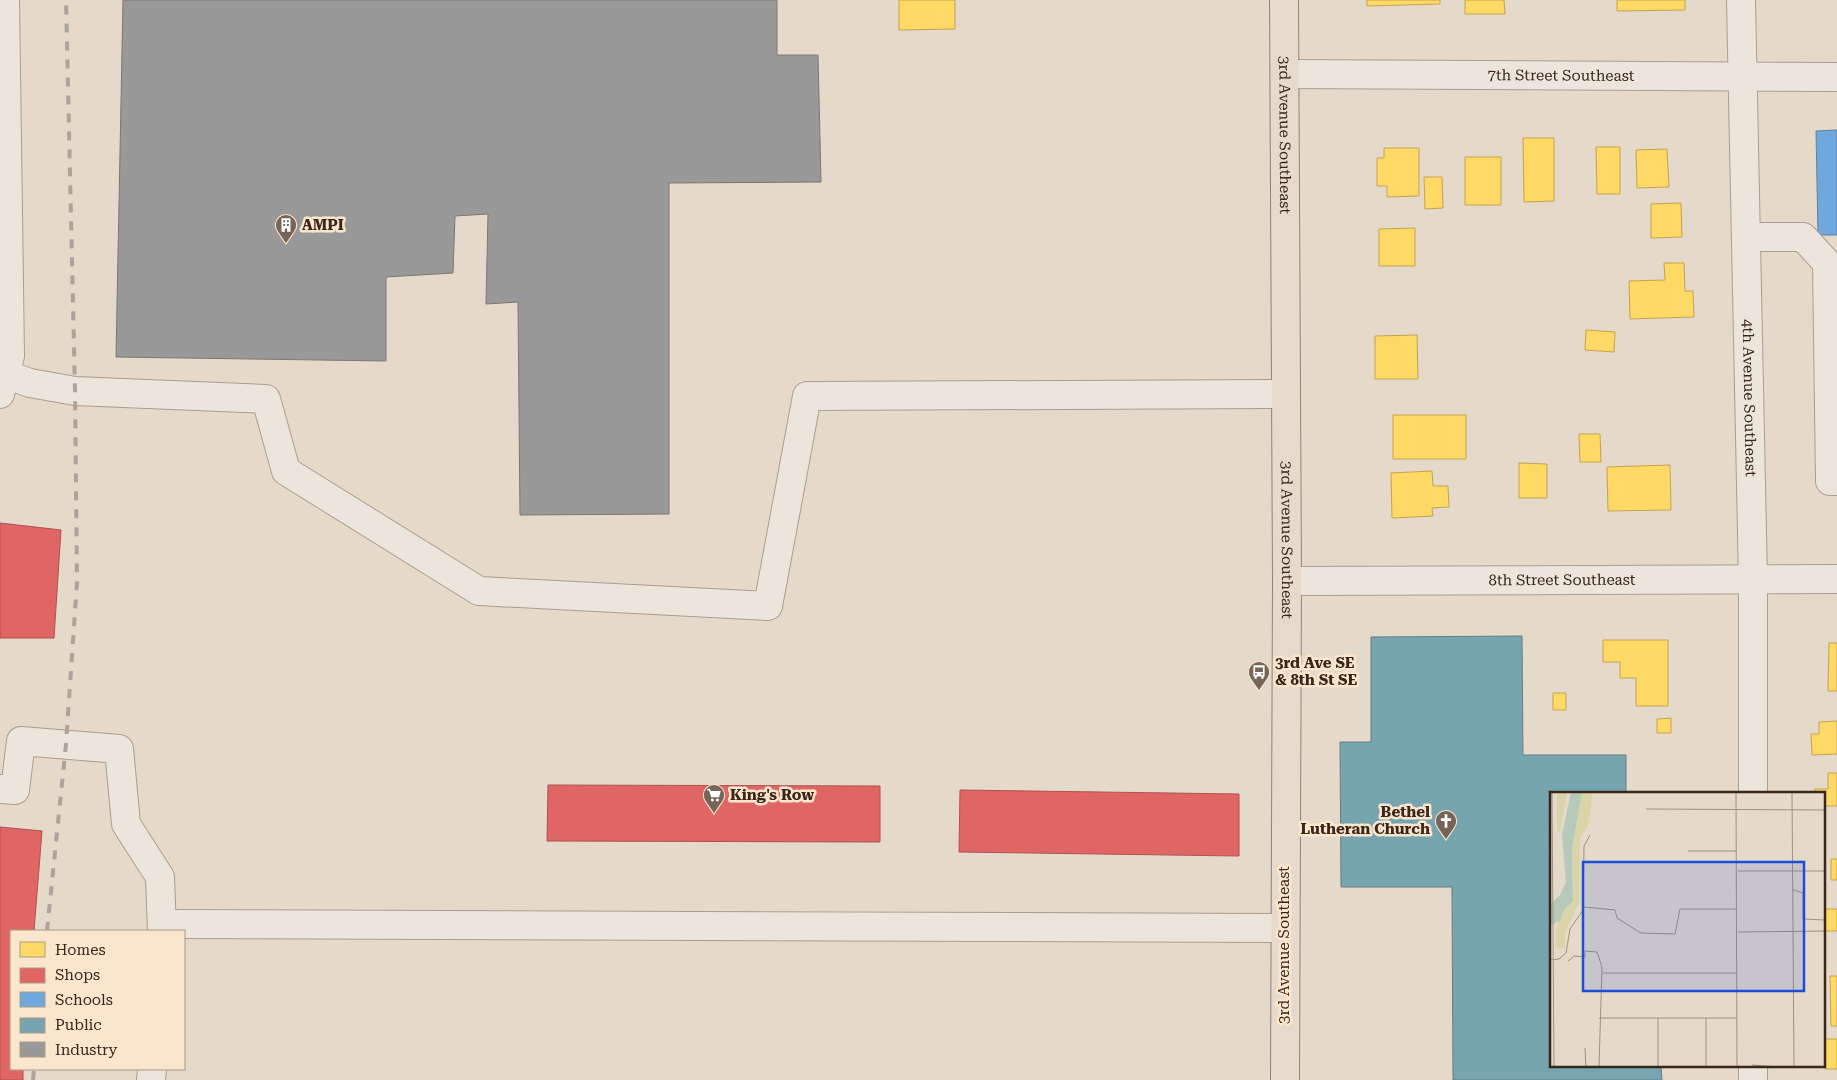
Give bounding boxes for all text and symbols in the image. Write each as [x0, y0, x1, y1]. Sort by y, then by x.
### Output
street label: 3rd Avenue Southeast [1275, 56, 1294, 214]
street label: 7th Street Southeast [1487, 66, 1635, 85]
building icon: AMPI [274, 213, 298, 244]
place label: AMPI [302, 216, 344, 234]
street label: 4th Avenue Southeast [1739, 319, 1760, 477]
street label: 3rd Avenue Southeast [1277, 461, 1296, 619]
street label: 8th Street Southeast [1488, 571, 1636, 589]
place label: 3rd Ave SE & 8th St SE [1275, 654, 1357, 689]
bus stop icon: 3rd Ave SE & 8th St SE [1247, 660, 1271, 691]
supermarket icon: King's Row [702, 783, 726, 814]
place label: King's Row [730, 786, 814, 804]
inset map [1550, 792, 1824, 1068]
place label: Bethel Lutheran Church [1301, 803, 1430, 838]
church icon: Bethel Lutheran Church [1434, 809, 1458, 840]
street label: 3rd Avenue Southeast [1275, 866, 1293, 1024]
legend [10, 930, 185, 1070]
text: Homes [55, 941, 106, 959]
text: Shops [55, 966, 100, 984]
text: Schools [55, 991, 113, 1009]
text: Public [55, 1016, 102, 1034]
text: Industry [55, 1041, 117, 1059]

